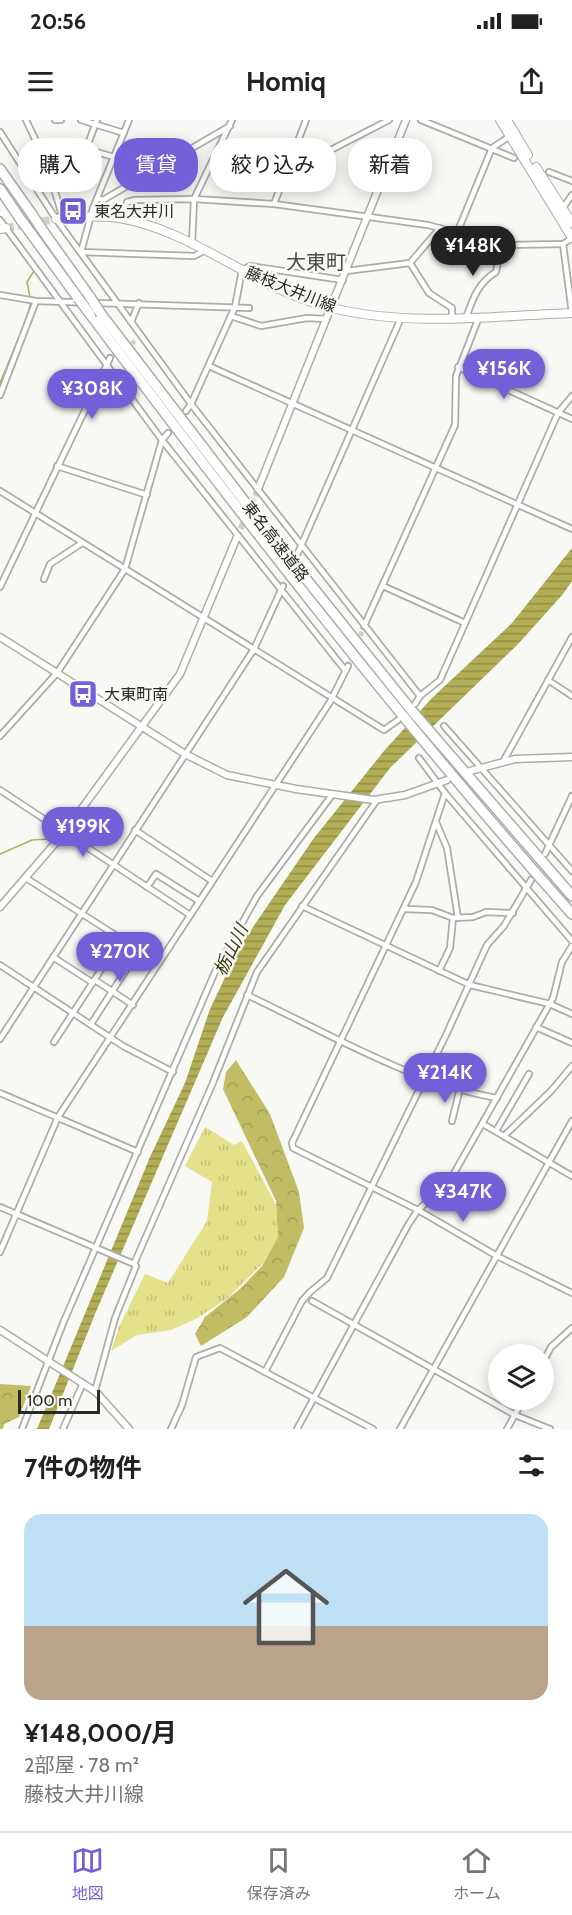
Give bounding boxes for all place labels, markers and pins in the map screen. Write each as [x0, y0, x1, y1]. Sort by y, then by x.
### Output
bus stop icon: 東名大井川 [57, 195, 89, 227]
place label: 東名大井川 [94, 202, 174, 221]
pin: ¥148K [431, 226, 515, 277]
pin: ¥156K [462, 349, 546, 400]
pin: ¥308K [50, 369, 134, 420]
bus stop icon: 大東町南 [67, 678, 99, 710]
place label: 大東町南 [104, 685, 168, 704]
pin: ¥199K [41, 807, 125, 858]
pin: ¥270K [78, 932, 162, 983]
pin: ¥214K [403, 1053, 487, 1104]
pin: ¥347K [421, 1172, 505, 1223]

